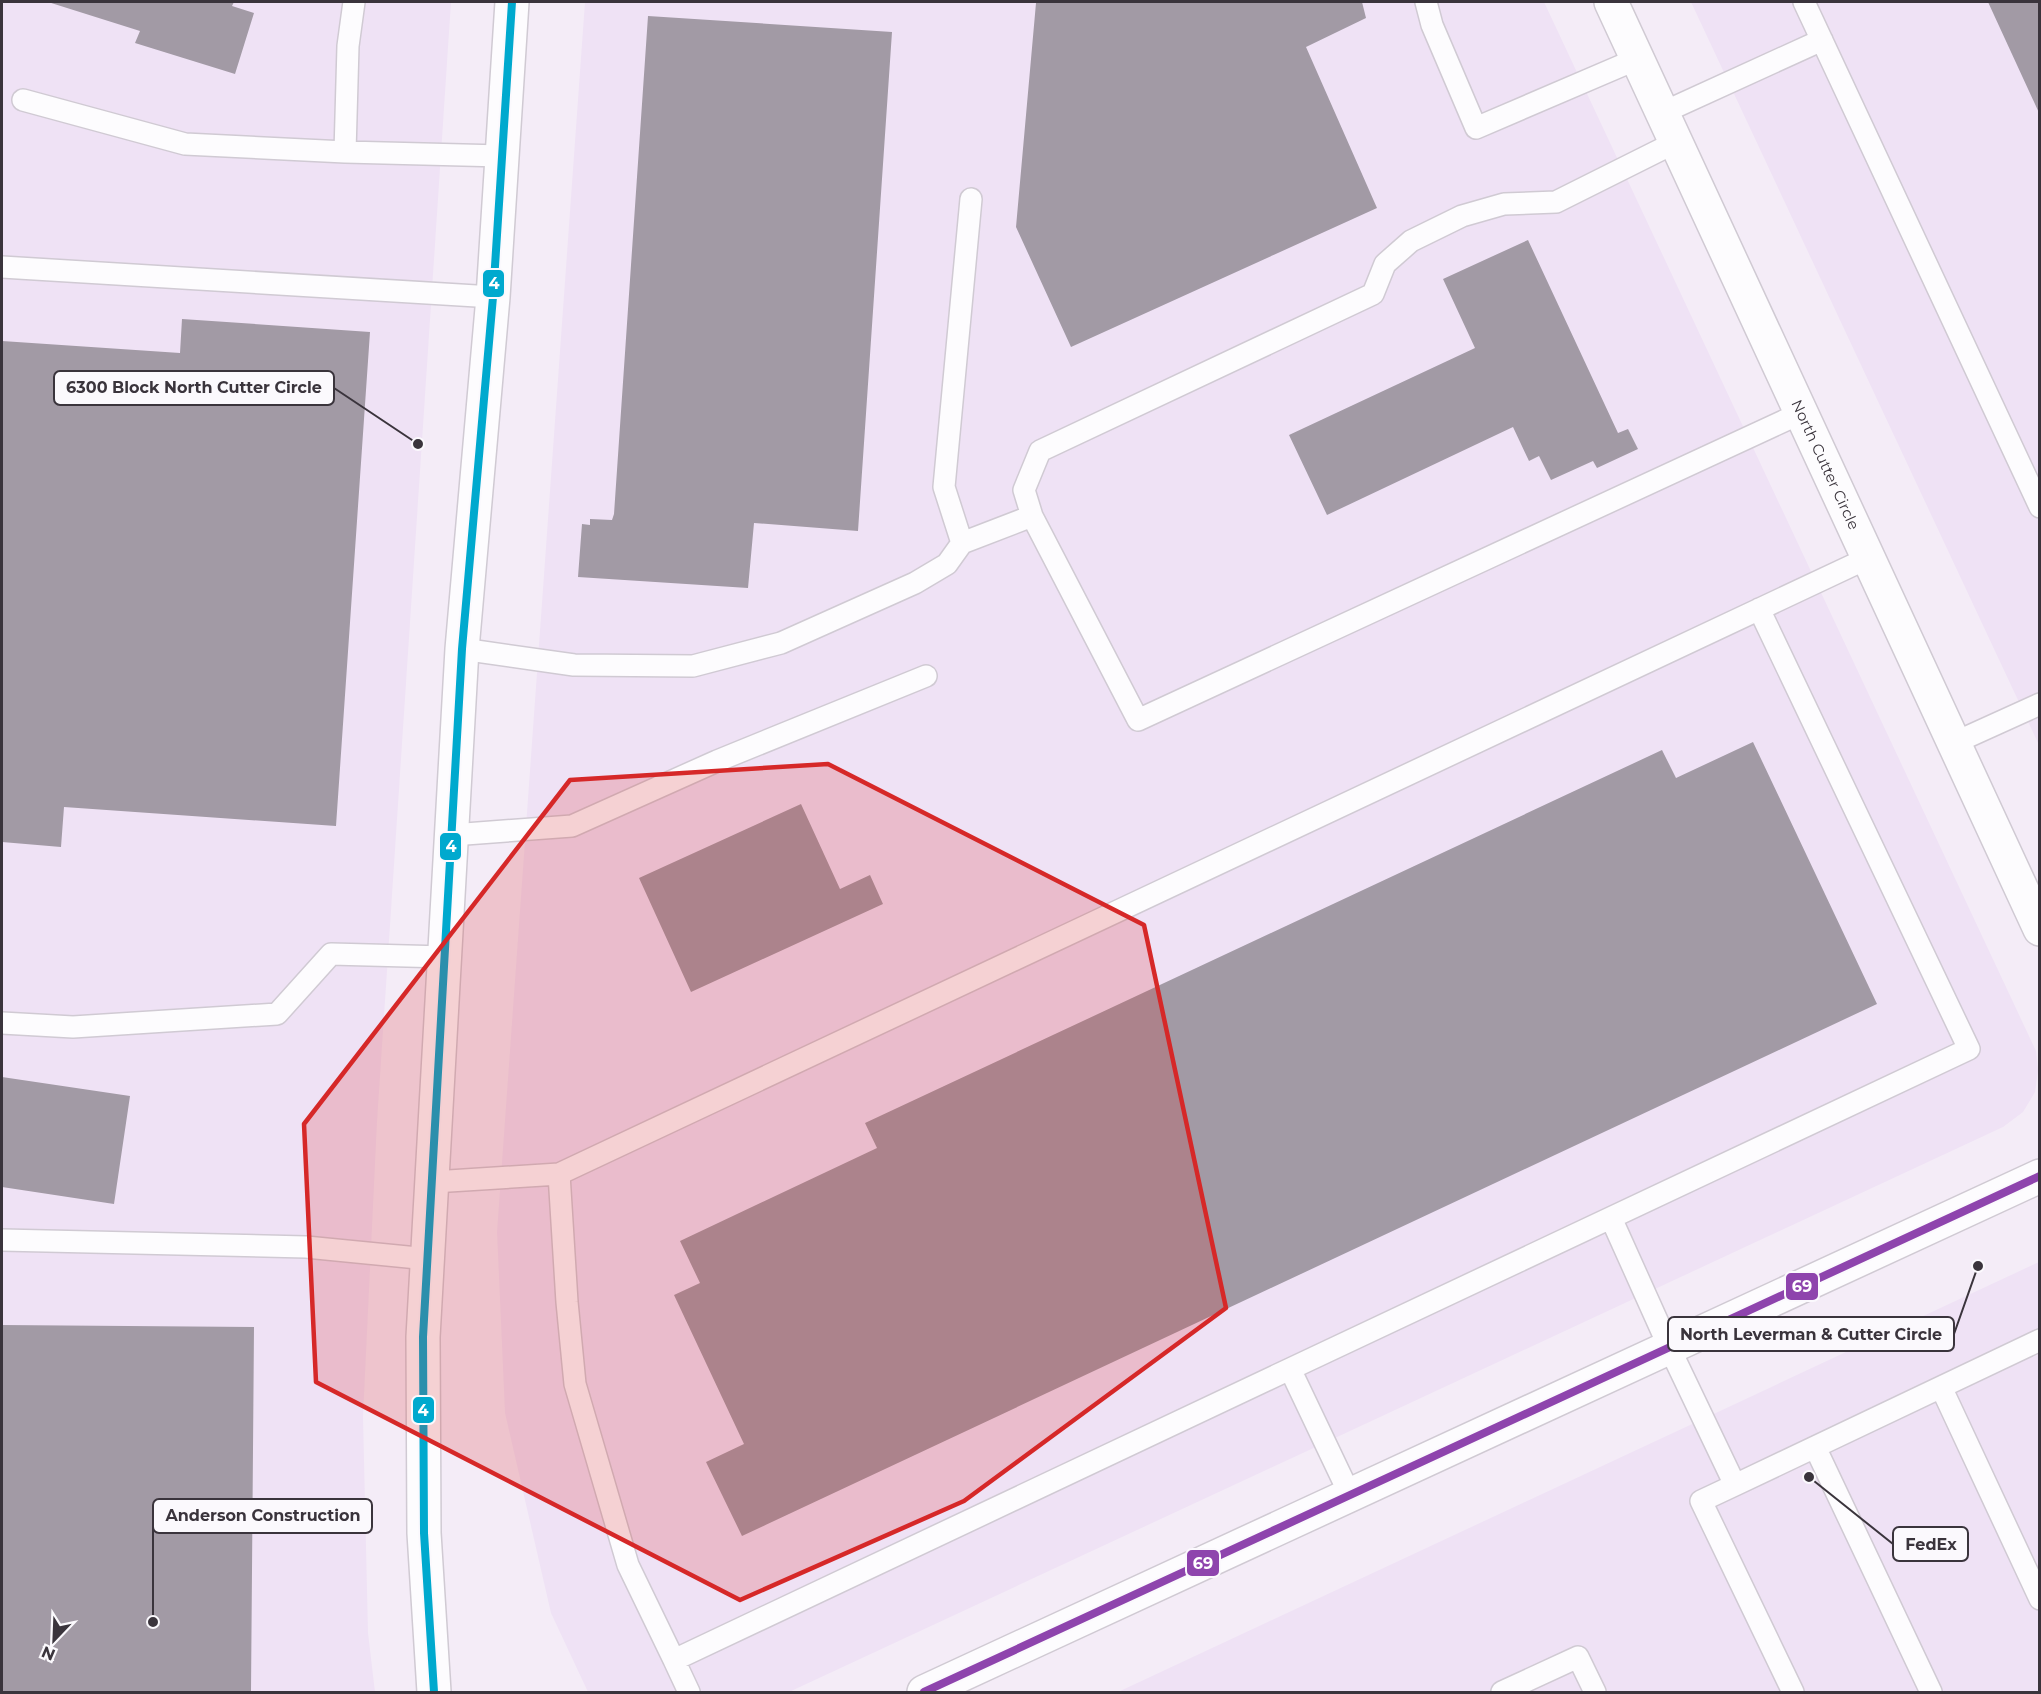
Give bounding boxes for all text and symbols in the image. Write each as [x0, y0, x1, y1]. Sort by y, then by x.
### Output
line badge: 4 [482, 269, 505, 298]
text: 4 [488, 274, 500, 293]
callout: 6300 Block North Cutter Circle [54, 371, 334, 405]
text: 6300 Block North Cutter Circle [66, 378, 322, 397]
street label: North Cutter Circle [1787, 397, 1864, 533]
line badge: 4 [439, 832, 462, 861]
text: 4 [445, 837, 457, 856]
line badge: 69 [1785, 1272, 1819, 1301]
text: 69 [1792, 1277, 1812, 1296]
callout: North Leverman & Cutter Circle [1668, 1317, 1954, 1351]
text: North Leverman & Cutter Circle [1680, 1325, 1942, 1344]
line badge: 4 [412, 1396, 435, 1424]
text: 4 [417, 1401, 429, 1420]
callout: Anderson Construction [153, 1499, 372, 1533]
text: Anderson Construction [164, 1506, 361, 1525]
callout: FedEx [1893, 1527, 1968, 1561]
text: FedEx [1905, 1535, 1957, 1554]
line badge: 69 [1186, 1549, 1220, 1577]
text: 69 [1193, 1554, 1213, 1573]
north arrow [24, 1610, 84, 1670]
text: N [39, 1642, 58, 1665]

